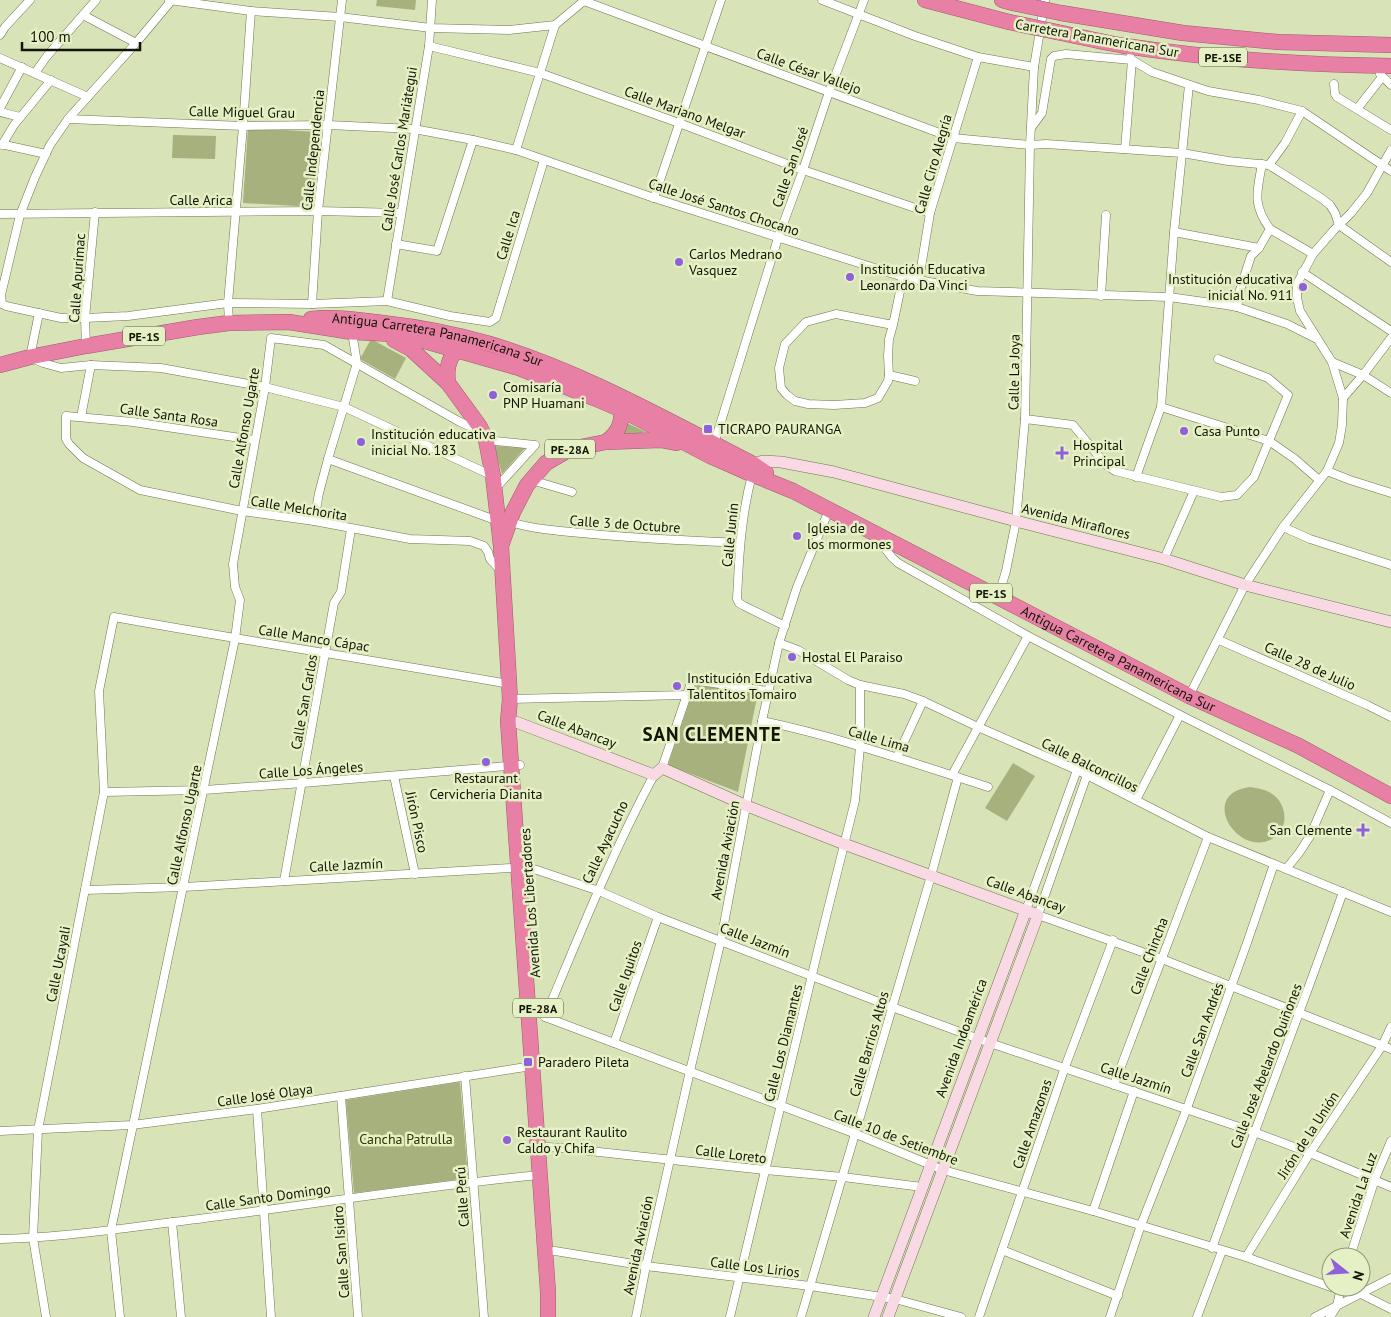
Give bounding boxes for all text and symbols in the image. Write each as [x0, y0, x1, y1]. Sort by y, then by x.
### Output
street label: Carretera Panamericana Sur [1014, 15, 1180, 61]
scale bar [22, 20, 140, 52]
text: 100 m [30, 27, 71, 46]
street label: Calle César Vallejo [754, 44, 864, 98]
road number: PE-1SE [1199, 48, 1247, 66]
street label: Calle José Carlos Mariátegui [377, 65, 421, 233]
street label: Calle Mariano Melgar [622, 82, 748, 142]
street label: Calle Independencia [298, 88, 328, 211]
street label: Calle Miguel Grau [189, 102, 295, 122]
street label: Calle Ciro Alegría [910, 112, 956, 216]
street label: Calle San José [768, 124, 812, 210]
street label: Calle José Santos Chocano [646, 174, 802, 240]
street label: Calle Arica [169, 191, 233, 209]
street label: Calle Ica [492, 208, 524, 262]
street label: Calle Apurímac [65, 233, 89, 323]
place label: Carlos Medrano Vasquez [688, 245, 782, 279]
marker: Carlos Medrano Vasquez [673, 256, 685, 268]
place label: Institución Educativa Leonardo Da Vinci [860, 260, 985, 294]
place label: Institución educativa inicial No. 911 [1168, 270, 1293, 304]
marker: Institución Educativa Leonardo Da Vinci [844, 271, 856, 283]
marker: Institución educativa inicial No. 911 [1297, 281, 1309, 293]
street label: Antigua Carretera Panamericana Sur [332, 309, 546, 371]
road number: PE-1S [123, 326, 165, 346]
street label: Calle La Joya [1004, 334, 1024, 410]
street label: Calle Alfonso Ugarte [224, 366, 264, 490]
place label: Comisaría PNP Huamani [503, 378, 585, 412]
marker: Comisaría PNP Huamani [487, 389, 499, 401]
street label: Calle Santa Rosa [119, 399, 219, 431]
place label: TICRAPO PAURANGA [718, 420, 842, 438]
place label: Casa Punto [1194, 422, 1260, 440]
marker: TICRAPO PAURANGA [702, 423, 714, 435]
place label: Institución educativa inicial No. 183 [371, 425, 496, 459]
marker: Casa Punto [1178, 425, 1190, 437]
marker: Institución educativa inicial No. 183 [355, 436, 367, 448]
place label: Hospital Principal [1073, 436, 1125, 470]
road number: PE-28A [545, 439, 595, 458]
marker: Hospital Principal [1055, 446, 1069, 460]
street label: Calle Melchorita [249, 491, 349, 525]
street label: Avenida Miraflores [1020, 499, 1132, 543]
street label: Calle Junín [718, 502, 742, 568]
street label: Calle 3 de Octubre [569, 511, 681, 537]
place label: Iglesia de los mormones [807, 519, 891, 553]
marker: Iglesia de los mormones [791, 530, 803, 542]
road number: PE-1S [970, 584, 1012, 602]
street label: Antigua Carretera Panamericana Sur [1018, 602, 1219, 716]
street label: Calle Manco Cápac [257, 620, 371, 656]
street label: Calle 28 de Julio [1262, 638, 1358, 694]
place label: Hostal El Paraiso [802, 648, 903, 666]
marker: Hostal El Paraiso [786, 651, 798, 663]
street label: Calle San Carlos [287, 653, 321, 751]
place label: Institución Educativa Talentitos Tomairo [687, 669, 812, 703]
marker: Institución Educativa Talentitos Tomairo [671, 680, 683, 692]
street label: Calle Abancay [535, 706, 620, 753]
district label: SAN CLEMENTE [642, 722, 782, 746]
street label: Calle Lima [846, 722, 912, 756]
street label: Calle Balconcillos [1039, 734, 1142, 796]
marker: Restaurant Cervicheria Dianita [480, 756, 492, 768]
street label: Calle Los Ángeles [258, 757, 364, 783]
street label: Calle Alfonso Ugarte [162, 763, 206, 887]
place label: Restaurant Cervicheria Dianita [429, 769, 543, 803]
street label: Jirón Pisco [401, 789, 432, 854]
street label: Calle Ayacucho [578, 798, 632, 886]
street label: Avenida Aviación [707, 799, 743, 901]
place label: San Clemente [1269, 821, 1352, 839]
marker: San Clemente [1356, 823, 1370, 837]
street label: Avenida Los Libertadores [516, 827, 544, 978]
street label: Calle Jazmín [309, 854, 383, 876]
street label: Calle Abancay [984, 871, 1069, 917]
street label: Calle Chincha [1126, 915, 1172, 997]
street label: Calle Jazmín [717, 918, 793, 962]
street label: Calle Ucayali [42, 924, 74, 1004]
street label: Calle Iquitos [604, 938, 646, 1014]
street label: Avenida Indoamérica [931, 976, 991, 1100]
street label: Calle San Andrés [1176, 980, 1228, 1080]
street label: Calle José Abelardo Quiñones [1226, 981, 1306, 1151]
street label: Calle Los Diamantes [760, 982, 806, 1104]
street label: Calle Barrios Altos [845, 989, 893, 1099]
road number: PE-28A [513, 998, 563, 1018]
place label: Paradero Pileta [538, 1053, 629, 1071]
marker: Paradero Pileta [522, 1056, 534, 1068]
street label: Calle Jazmín [1098, 1058, 1174, 1098]
street label: Calle Amazonas [1008, 1077, 1056, 1171]
street label: Calle José Olaya [216, 1079, 314, 1111]
street label: Jirón de la Unión [1273, 1088, 1343, 1183]
street label: Calle 10 de Setiembre [831, 1105, 961, 1169]
place label: Restaurant Raulito Caldo y Chifa [517, 1123, 627, 1157]
park label: Cancha Patrulla [359, 1130, 453, 1148]
marker: Restaurant Raulito Caldo y Chifa [501, 1134, 513, 1146]
street label: Calle Loreto [694, 1141, 768, 1167]
street label: Avenida La Luz [1335, 1150, 1381, 1240]
street label: Calle Perú [451, 1166, 473, 1228]
street label: Calle Santo Domingo [204, 1179, 332, 1215]
street label: Avenida Aviación [619, 1194, 657, 1296]
street label: Calle San Isidro [329, 1205, 353, 1299]
north arrow [1321, 1247, 1371, 1297]
street label: Calle Los Lirios [709, 1253, 801, 1281]
text: N [1348, 1269, 1368, 1283]

